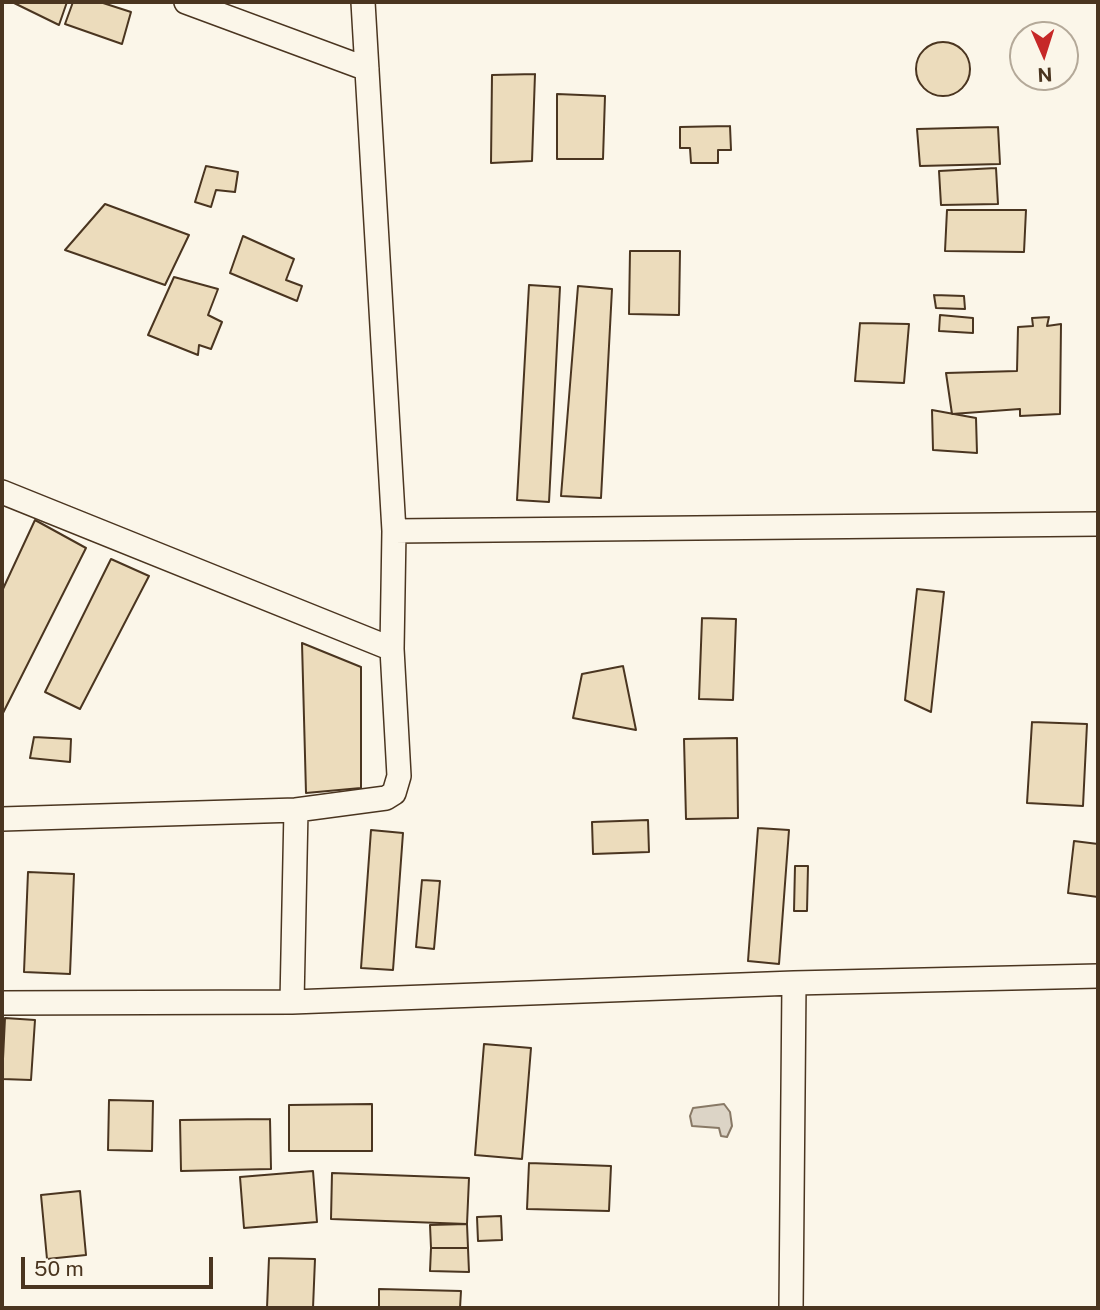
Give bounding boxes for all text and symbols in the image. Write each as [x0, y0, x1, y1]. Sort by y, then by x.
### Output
north arrow [1009, 21, 1079, 91]
text: N [1037, 64, 1053, 86]
scale bar [24, 1244, 217, 1288]
text: 50 m [34, 1256, 84, 1281]

